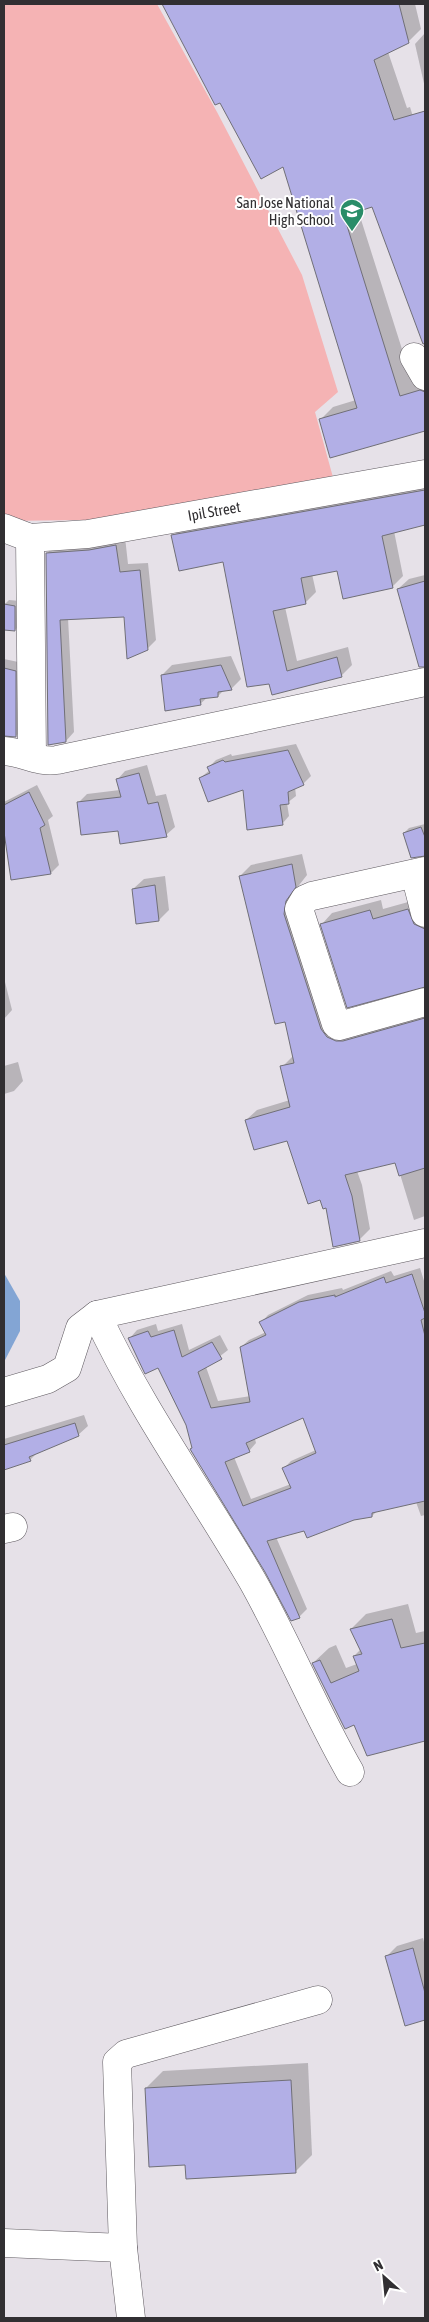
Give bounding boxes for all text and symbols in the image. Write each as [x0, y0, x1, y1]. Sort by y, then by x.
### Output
place label: San Jose National High School [237, 194, 334, 228]
school or university icon: San Jose National High School [339, 198, 365, 232]
street label: Ipil Street [186, 498, 242, 524]
north arrow [359, 2252, 409, 2302]
text: N [371, 2256, 385, 2274]

